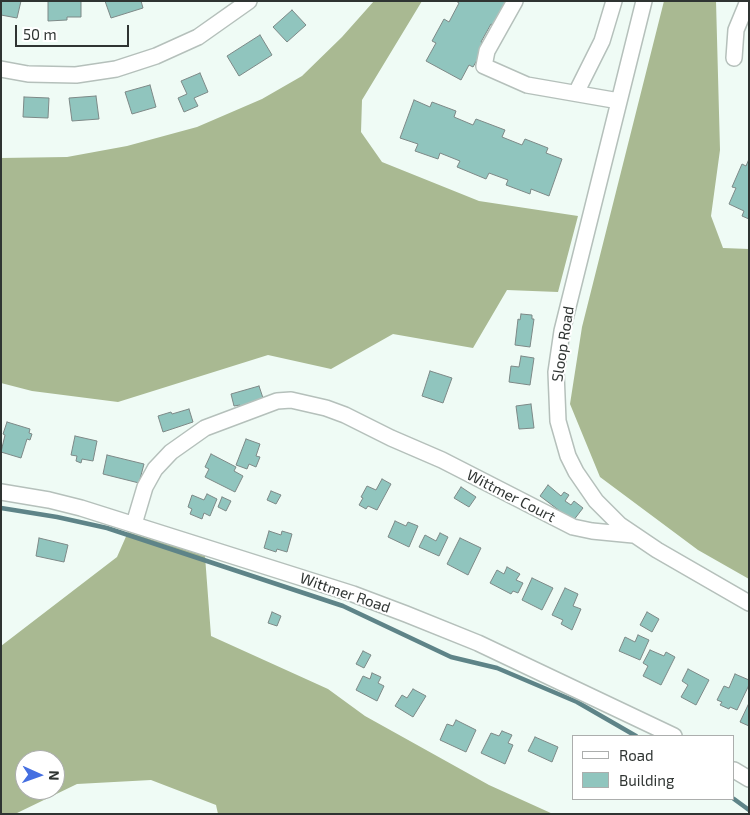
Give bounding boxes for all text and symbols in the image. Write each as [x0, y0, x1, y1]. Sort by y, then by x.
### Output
scale bar [18, 15, 131, 47]
text: 50 m [23, 25, 57, 43]
street label: Sloop Road [548, 305, 578, 383]
street label: Wittmer Court [464, 466, 558, 526]
street label: Wittmer Road [297, 569, 393, 617]
legend [572, 735, 735, 800]
text: Road [619, 746, 654, 764]
north arrow [15, 750, 65, 800]
text: N [46, 770, 63, 781]
text: Building [619, 771, 674, 789]

